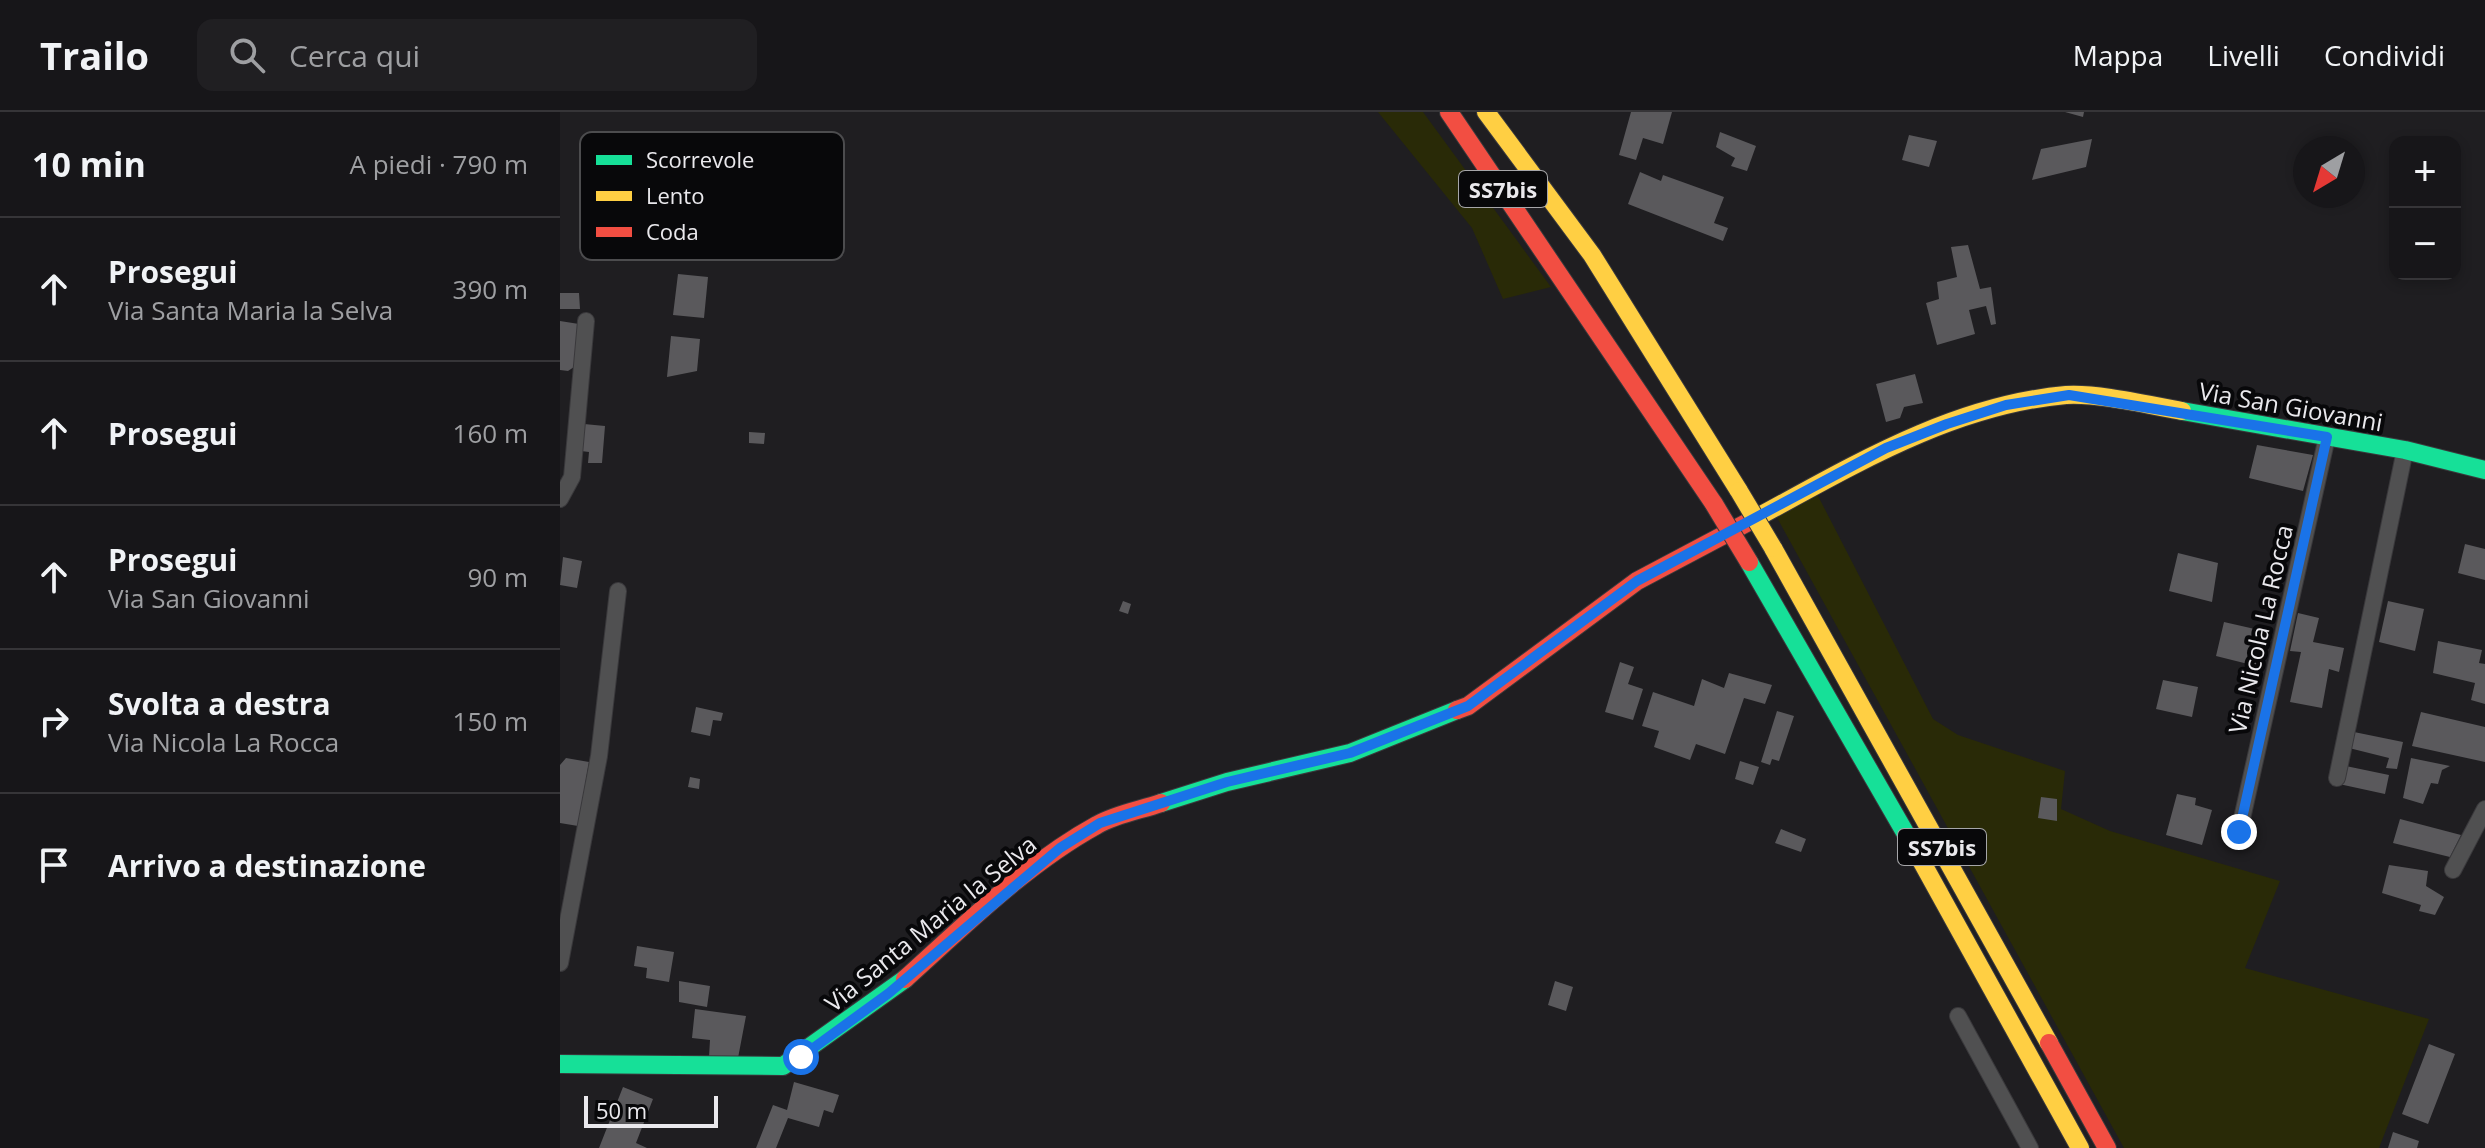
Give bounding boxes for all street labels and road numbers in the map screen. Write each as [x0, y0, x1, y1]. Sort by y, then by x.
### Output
road number: SS7bis [1459, 171, 1547, 207]
street label: Via San Giovanni [2196, 374, 2386, 438]
street label: Via Nicola La Rocca [2220, 521, 2300, 737]
street label: Via Santa Maria la Selva [817, 827, 1043, 1019]
road number: SS7bis [1898, 829, 1986, 865]

